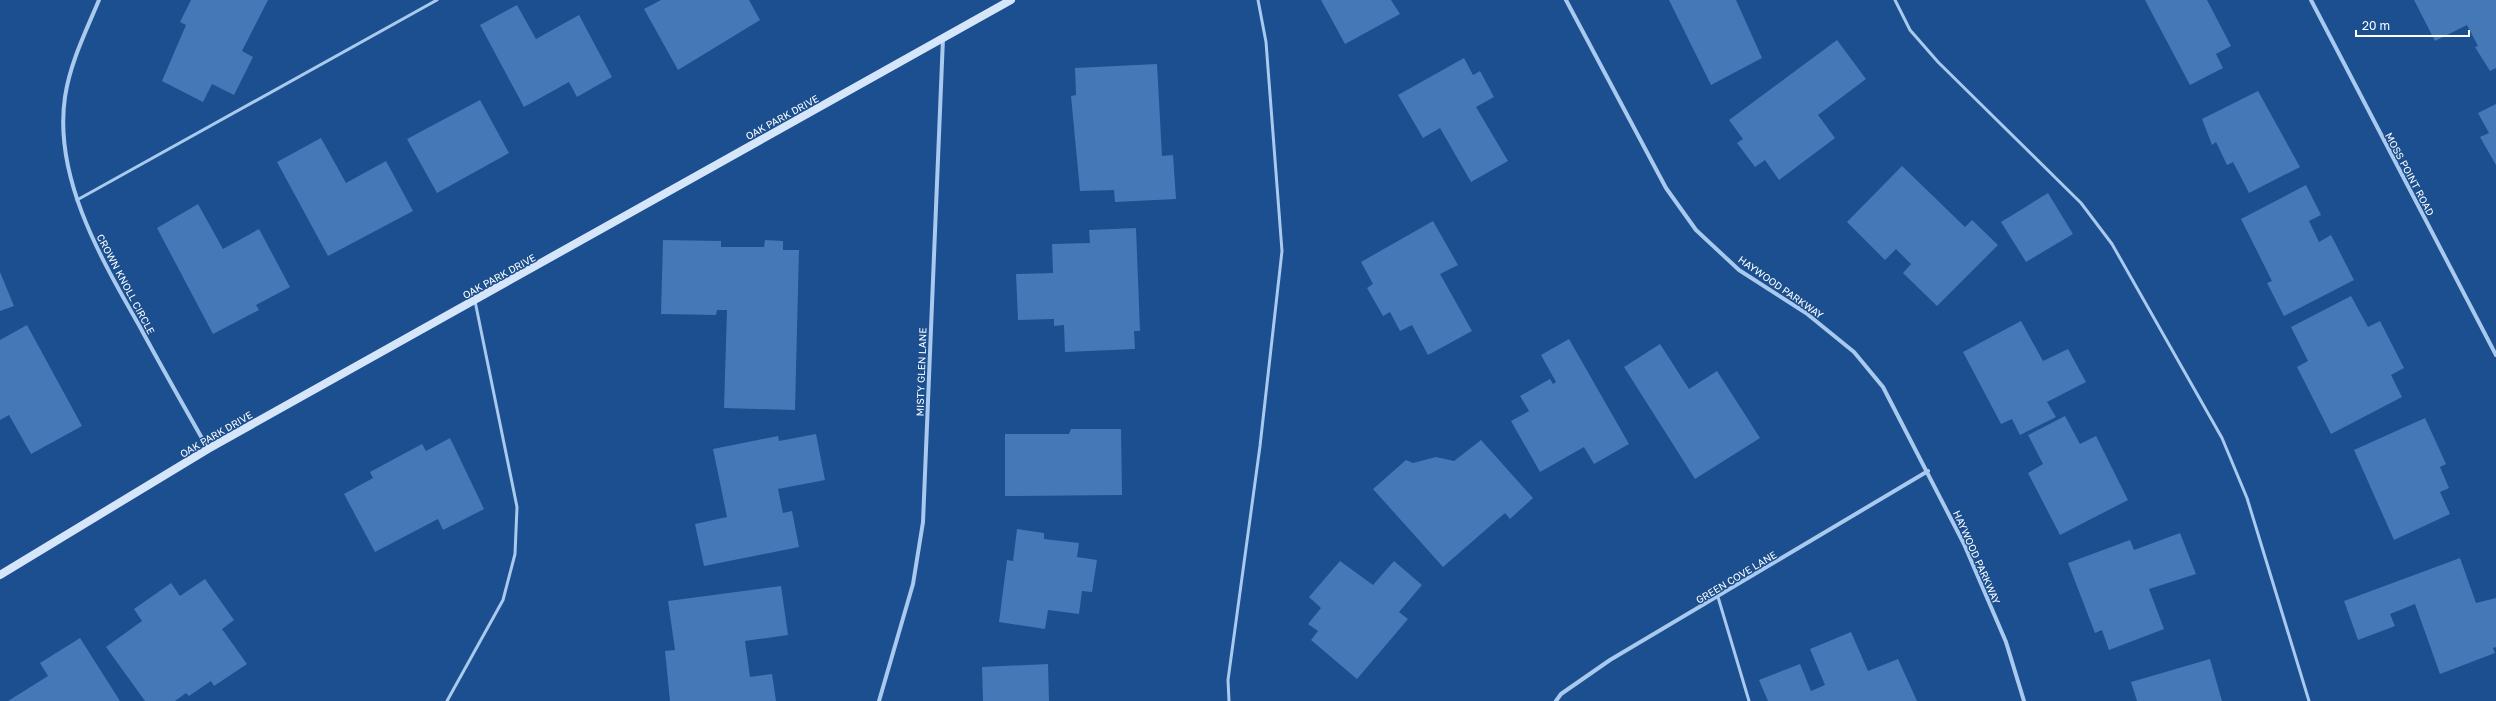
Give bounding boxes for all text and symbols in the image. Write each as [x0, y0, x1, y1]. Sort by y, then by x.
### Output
scale bar [2356, 12, 2469, 38]
text: 20 m [2362, 18, 2390, 33]
street label: OAK PARK DRIVE [743, 92, 821, 142]
street label: MOSS POINT ROAD [2383, 130, 2437, 218]
street label: CROWN KNOLL CIRCLE [94, 232, 158, 336]
street label: OAK PARK DRIVE [460, 251, 538, 301]
street label: HAYWOOD PARKWAY [1736, 253, 1826, 321]
street label: MISTY GLEN LANE [913, 327, 929, 417]
street label: OAK PARK DRIVE [178, 408, 254, 460]
street label: HAYWOOD PARKWAY [1951, 508, 2003, 606]
street label: GREEN COVE LANE [1694, 548, 1778, 606]

